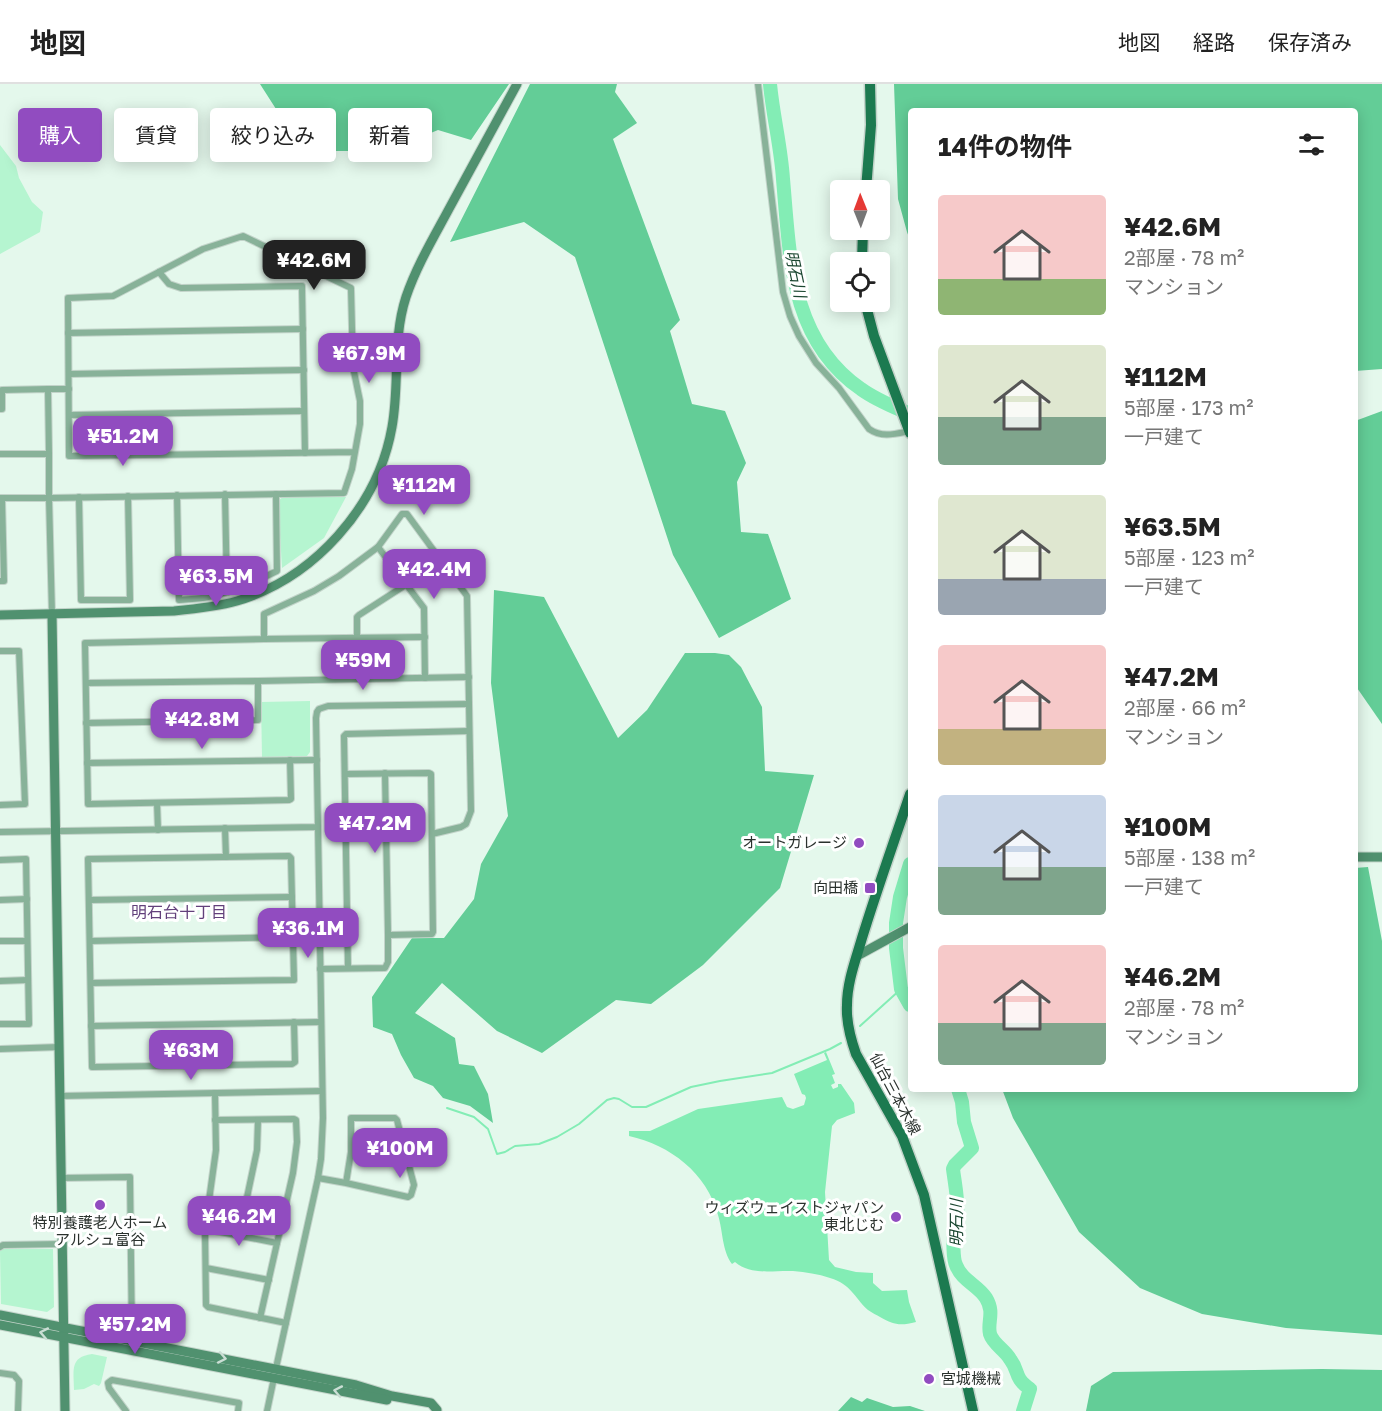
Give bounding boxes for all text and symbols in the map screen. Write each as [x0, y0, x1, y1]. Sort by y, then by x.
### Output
text: 地図 [30, 26, 86, 59]
text: 地図 [1118, 29, 1160, 55]
text: 経路 [1193, 29, 1235, 55]
text: 保存済み [1268, 29, 1352, 55]
chip: 購入 [18, 108, 102, 162]
chip: 賃貸 [114, 108, 198, 162]
chip: 絞り込み [210, 108, 336, 162]
chip: 新着 [348, 108, 432, 162]
icon: filters [1295, 128, 1328, 161]
text: 14件の物件 [938, 131, 1072, 162]
north arrow [830, 180, 890, 240]
map controls [830, 180, 890, 312]
text: ¥42.6M [1124, 211, 1221, 242]
icon: home [986, 219, 1058, 291]
pin: ¥42.6M [265, 240, 363, 291]
text: 2部屋 · 78 m² [1124, 245, 1244, 269]
text: ¥42.6M [277, 247, 351, 271]
water label: 明石川 [781, 248, 811, 302]
button: locate [830, 252, 890, 312]
text: マンション [1124, 274, 1224, 298]
pin: ¥67.9M [320, 333, 418, 384]
text: ¥67.9M [332, 340, 406, 364]
text: ¥112M [1124, 361, 1207, 392]
icon: home [986, 369, 1058, 441]
text: 5部屋 · 173 m² [1124, 395, 1254, 419]
pin: ¥51.2M [74, 416, 172, 467]
text: ¥51.2M [87, 423, 159, 447]
text: 一戸建て [1124, 424, 1204, 448]
pin: ¥112M [382, 465, 466, 516]
text: ¥112M [392, 472, 456, 496]
text: ¥63.5M [1124, 511, 1221, 542]
icon: home [986, 519, 1058, 591]
text: 5部屋 · 123 m² [1124, 545, 1255, 569]
pin: ¥42.4M [385, 549, 483, 600]
pin: ¥63.5M [167, 556, 265, 607]
text: ¥42.4M [397, 556, 471, 580]
text: ¥63.5M [179, 563, 253, 587]
text: 一戸建て [1124, 574, 1204, 598]
pin: ¥59M [327, 640, 399, 691]
text: ¥59M [335, 647, 391, 671]
text: ¥47.2M [1124, 661, 1219, 692]
icon: home [986, 669, 1058, 741]
text: 2部屋 · 66 m² [1124, 695, 1246, 719]
pin: ¥42.8M [153, 699, 251, 750]
text: ¥42.8M [165, 706, 239, 730]
text: マンション [1124, 724, 1224, 748]
pin: ¥47.2M [326, 803, 424, 854]
text: ¥47.2M [339, 810, 412, 834]
text: ¥100M [1124, 811, 1212, 842]
icon: home [986, 819, 1058, 891]
place label: オートガレージ [742, 833, 847, 851]
marker: オートガレージ [852, 836, 866, 850]
text: 5部屋 · 138 m² [1124, 845, 1255, 869]
text: 一戸建て [1124, 874, 1204, 898]
place label: 向田橋 [813, 878, 858, 896]
marker: 向田橋 [863, 881, 877, 895]
district label: 明石台十丁目 [131, 902, 227, 922]
pin: ¥36.1M [259, 908, 357, 959]
text: ¥36.1M [272, 915, 344, 939]
text: ¥46.2M [1124, 961, 1221, 992]
icon: home [986, 969, 1058, 1041]
text: 2部屋 · 78 m² [1124, 995, 1244, 1019]
text: マンション [1124, 1024, 1224, 1048]
pin: ¥63M [155, 1030, 227, 1081]
text: ¥63M [163, 1037, 219, 1061]
street label: 仙台三本木線 [867, 1050, 925, 1137]
pin: ¥100M [358, 1128, 442, 1179]
text: ¥100M [366, 1135, 434, 1159]
pin: ¥46.2M [190, 1196, 288, 1247]
water label: 明石川 [946, 1197, 966, 1247]
marker: 特別養護老人ホーム アルシュ富谷 [93, 1198, 107, 1212]
place label: ウィズウェイストジャパン 東北じむ [704, 1198, 884, 1233]
text: ¥46.2M [202, 1203, 276, 1227]
marker: ウィズウェイストジャパン 東北じむ [889, 1210, 903, 1224]
place label: 特別養護老人ホーム アルシュ富谷 [33, 1213, 167, 1248]
pin: ¥57.2M [86, 1304, 184, 1355]
text: ¥57.2M [99, 1311, 171, 1335]
one-way arrow [39, 1327, 49, 1340]
one-way arrow [217, 1351, 227, 1364]
place label: 宮城機械 [941, 1369, 1001, 1387]
marker: 宮城機械 [922, 1372, 936, 1386]
one-way arrow [334, 1385, 344, 1398]

